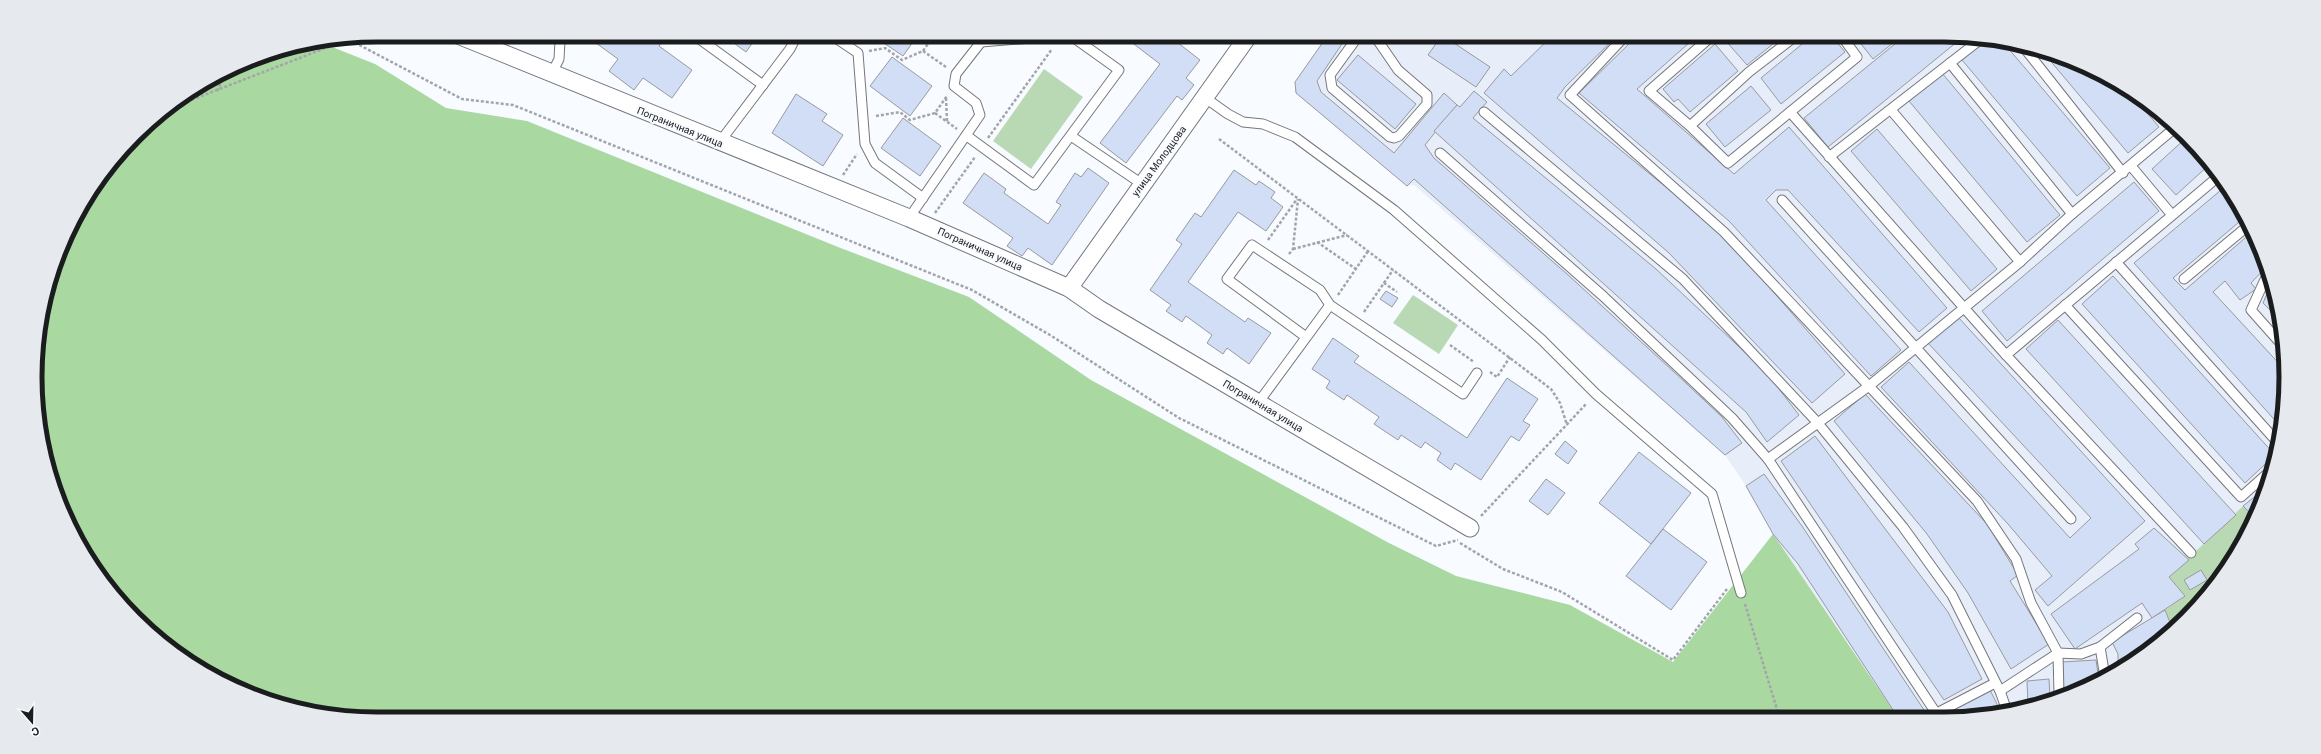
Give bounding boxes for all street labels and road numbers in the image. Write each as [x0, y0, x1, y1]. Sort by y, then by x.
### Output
street label: Пограничная улица [635, 105, 725, 149]
street label: улица Молодцова [1130, 124, 1188, 198]
street label: Пограничная улица [936, 225, 1024, 273]
street label: Пограничная улица [1221, 378, 1305, 434]

